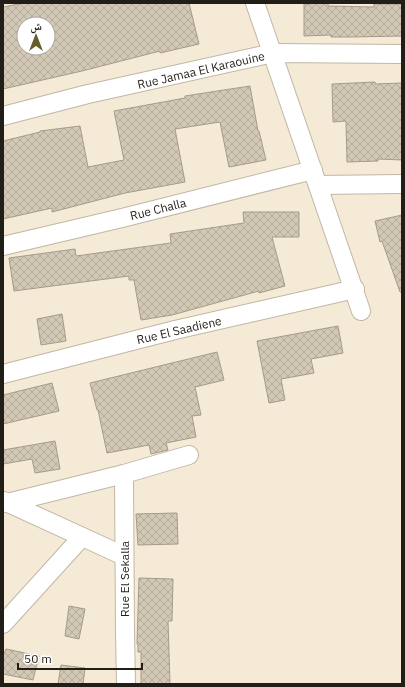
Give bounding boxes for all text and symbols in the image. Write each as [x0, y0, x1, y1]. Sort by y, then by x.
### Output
north arrow [16, 16, 56, 56]
text: ش [30, 19, 42, 34]
street label: Rue Jamaa El Karaouine [136, 48, 267, 92]
street label: Rue Challa [128, 195, 188, 223]
street label: Rue El Saadiene [135, 313, 223, 347]
street label: Rue El Sekalla [117, 540, 132, 617]
scale bar [18, 645, 142, 671]
text: 50 m [24, 651, 52, 666]

